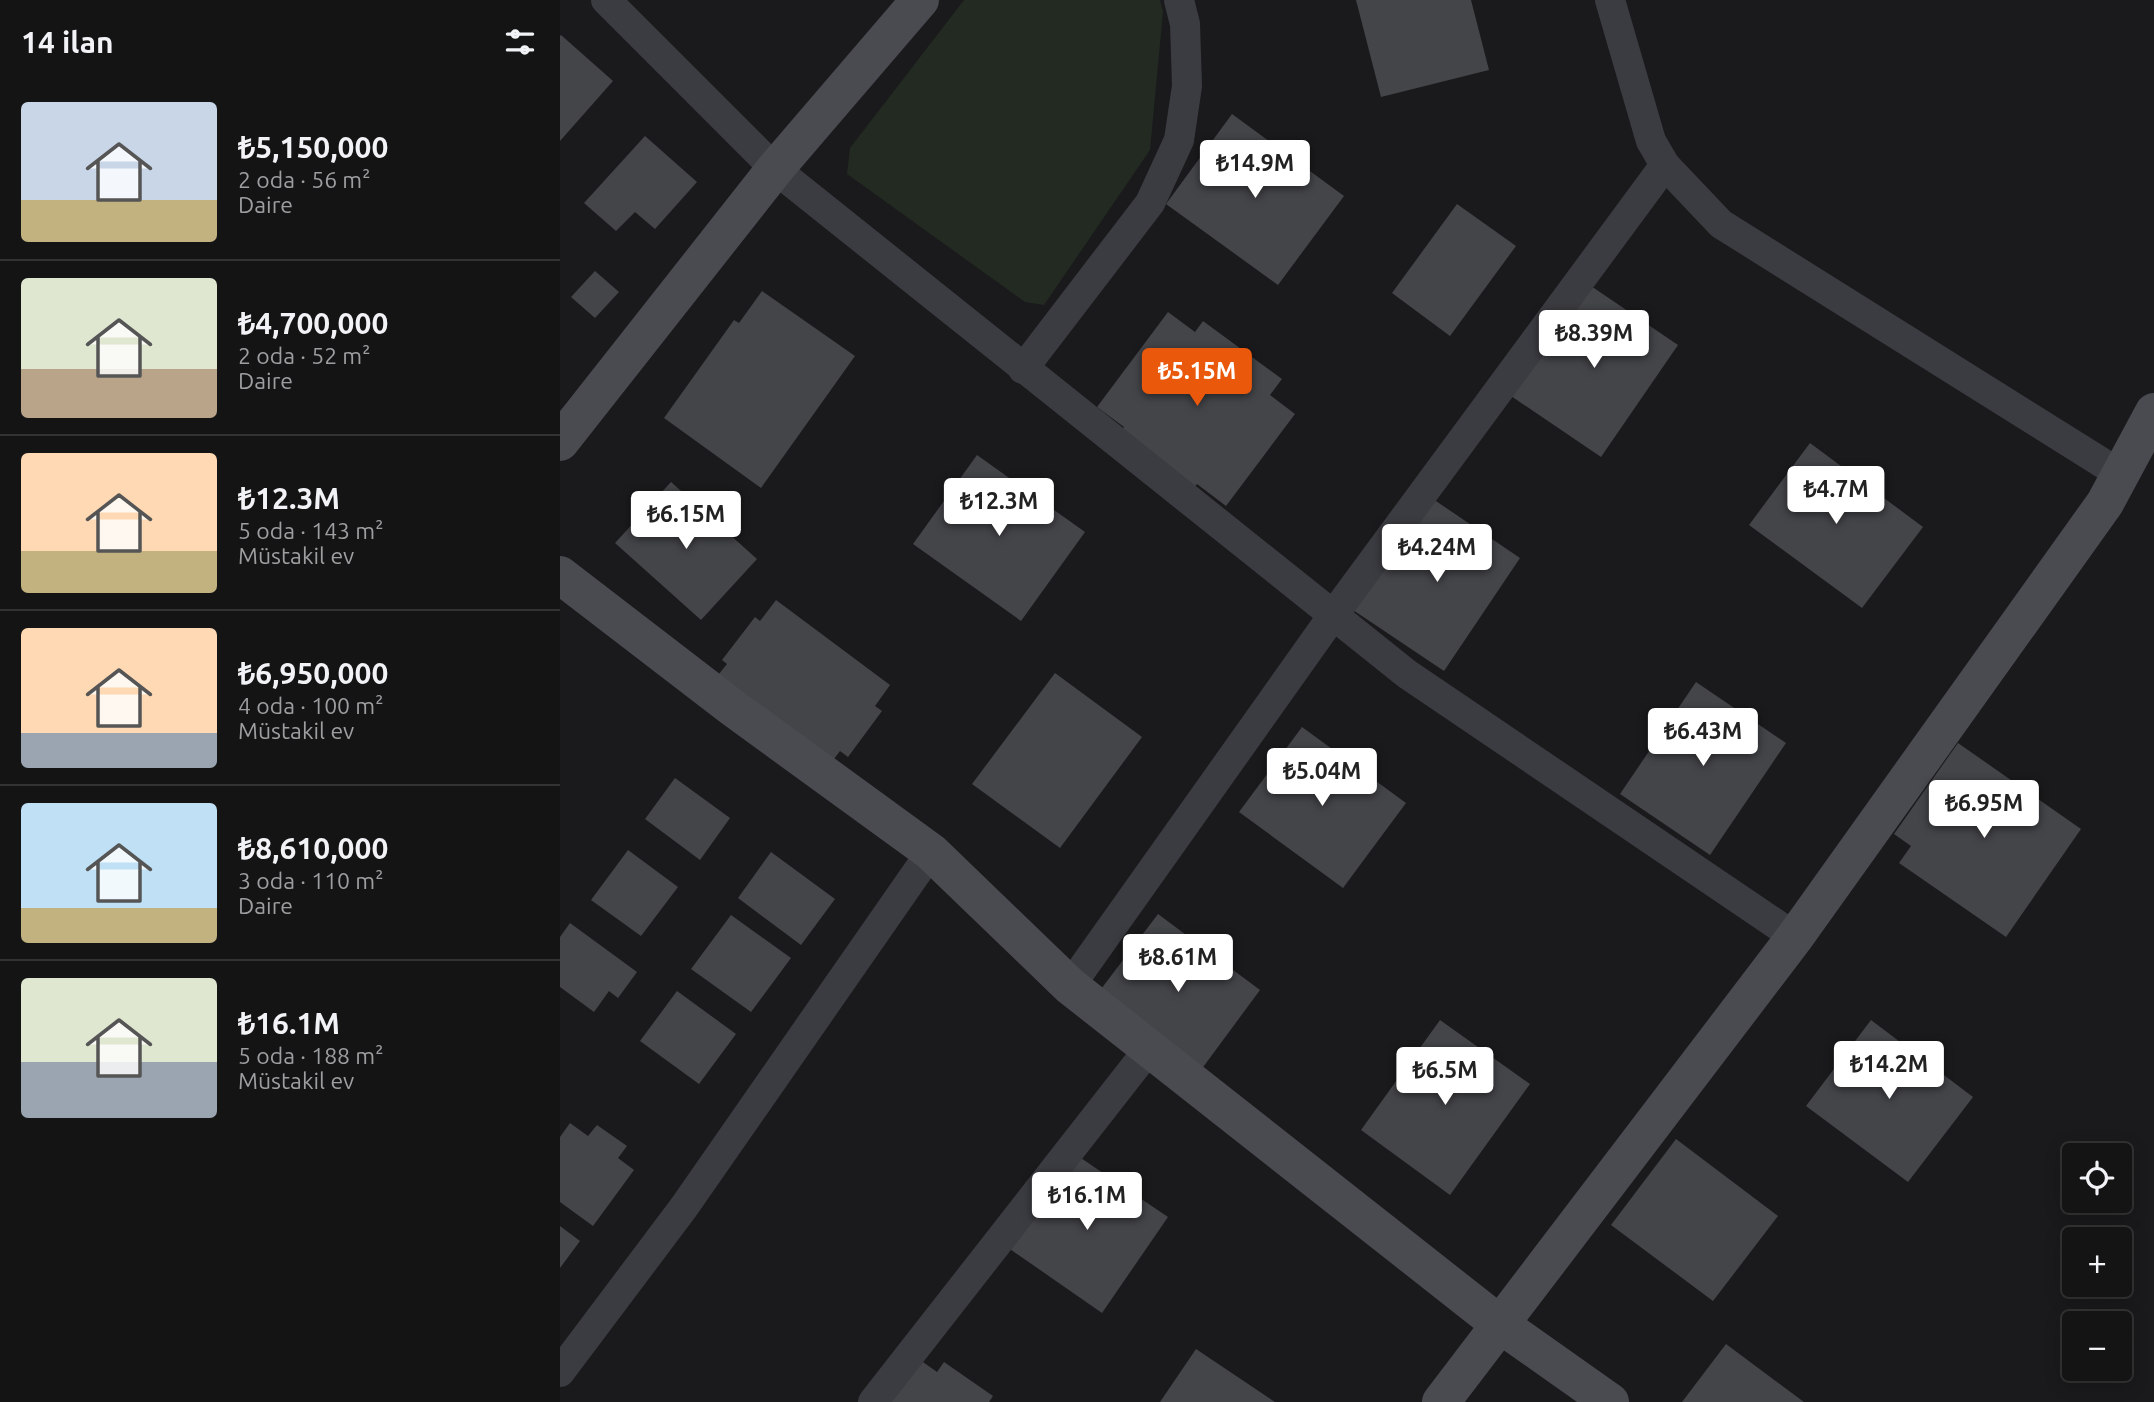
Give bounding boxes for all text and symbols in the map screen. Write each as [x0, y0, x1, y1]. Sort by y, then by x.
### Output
icon: filters [501, 23, 539, 61]
text: 14 ilan [21, 25, 114, 59]
icon: home [77, 130, 161, 214]
text: ₺5,150,000 [238, 130, 388, 164]
pin: ₺14.9M [1198, 140, 1312, 200]
text: ₺14.9M [1216, 150, 1294, 175]
text: 2 oda · 56 m² [238, 167, 370, 192]
text: Daire [238, 192, 293, 217]
icon: home [77, 306, 161, 390]
text: ₺4,700,000 [238, 306, 388, 340]
pin: ₺8.39M [1537, 310, 1651, 370]
text: ₺8.39M [1555, 320, 1633, 345]
text: 2 oda · 52 m² [238, 343, 370, 368]
pin: ₺5.15M [1140, 348, 1254, 408]
text: ₺5.15M [1158, 358, 1236, 383]
text: Daire [238, 368, 293, 393]
pin: ₺4.7M [1787, 466, 1885, 526]
text: ₺4.7M [1803, 476, 1869, 501]
pin: ₺12.3M [942, 478, 1056, 538]
icon: home [77, 481, 161, 565]
text: ₺12.3M [238, 481, 340, 515]
text: ₺12.3M [960, 488, 1038, 513]
pin: ₺6.15M [629, 491, 743, 551]
text: ₺6.15M [647, 501, 725, 526]
text: 5 oda · 143 m² [238, 518, 383, 543]
pin: ₺4.24M [1380, 524, 1494, 584]
text: ₺4.24M [1398, 534, 1476, 559]
text: Müstakil ev [238, 543, 354, 568]
icon: home [77, 656, 161, 740]
text: ₺6,950,000 [238, 656, 388, 690]
text: 4 oda · 100 m² [238, 693, 383, 718]
pin: ₺6.43M [1646, 708, 1760, 768]
text: Müstakil ev [238, 718, 354, 743]
text: ₺6.43M [1664, 718, 1742, 743]
pin: ₺5.04M [1265, 748, 1379, 808]
text: ₺5.04M [1283, 758, 1361, 783]
pin: ₺6.95M [1927, 780, 2041, 840]
text: ₺6.95M [1945, 790, 2023, 815]
icon: home [77, 831, 161, 915]
text: ₺8,610,000 [238, 831, 388, 865]
text: 3 oda · 110 m² [238, 868, 383, 893]
text: Daire [238, 893, 293, 918]
pin: ₺8.61M [1121, 934, 1235, 994]
text: ₺8.61M [1139, 944, 1217, 969]
icon: home [77, 1006, 161, 1090]
text: ₺16.1M [238, 1006, 340, 1040]
pin: ₺14.2M [1832, 1042, 1946, 1101]
text: 5 oda · 188 m² [238, 1043, 383, 1068]
pin: ₺6.5M [1396, 1048, 1494, 1107]
text: ₺14.2M [1850, 1051, 1928, 1076]
text: ₺6.5M [1412, 1057, 1478, 1082]
text: Müstakil ev [238, 1068, 354, 1093]
map controls [2062, 1143, 2132, 1381]
button: locate [2062, 1143, 2132, 1213]
pin: ₺16.1M [1030, 1172, 1144, 1232]
text: ₺16.1M [1048, 1182, 1126, 1207]
button: + [2062, 1227, 2132, 1297]
button: − [2062, 1311, 2132, 1381]

